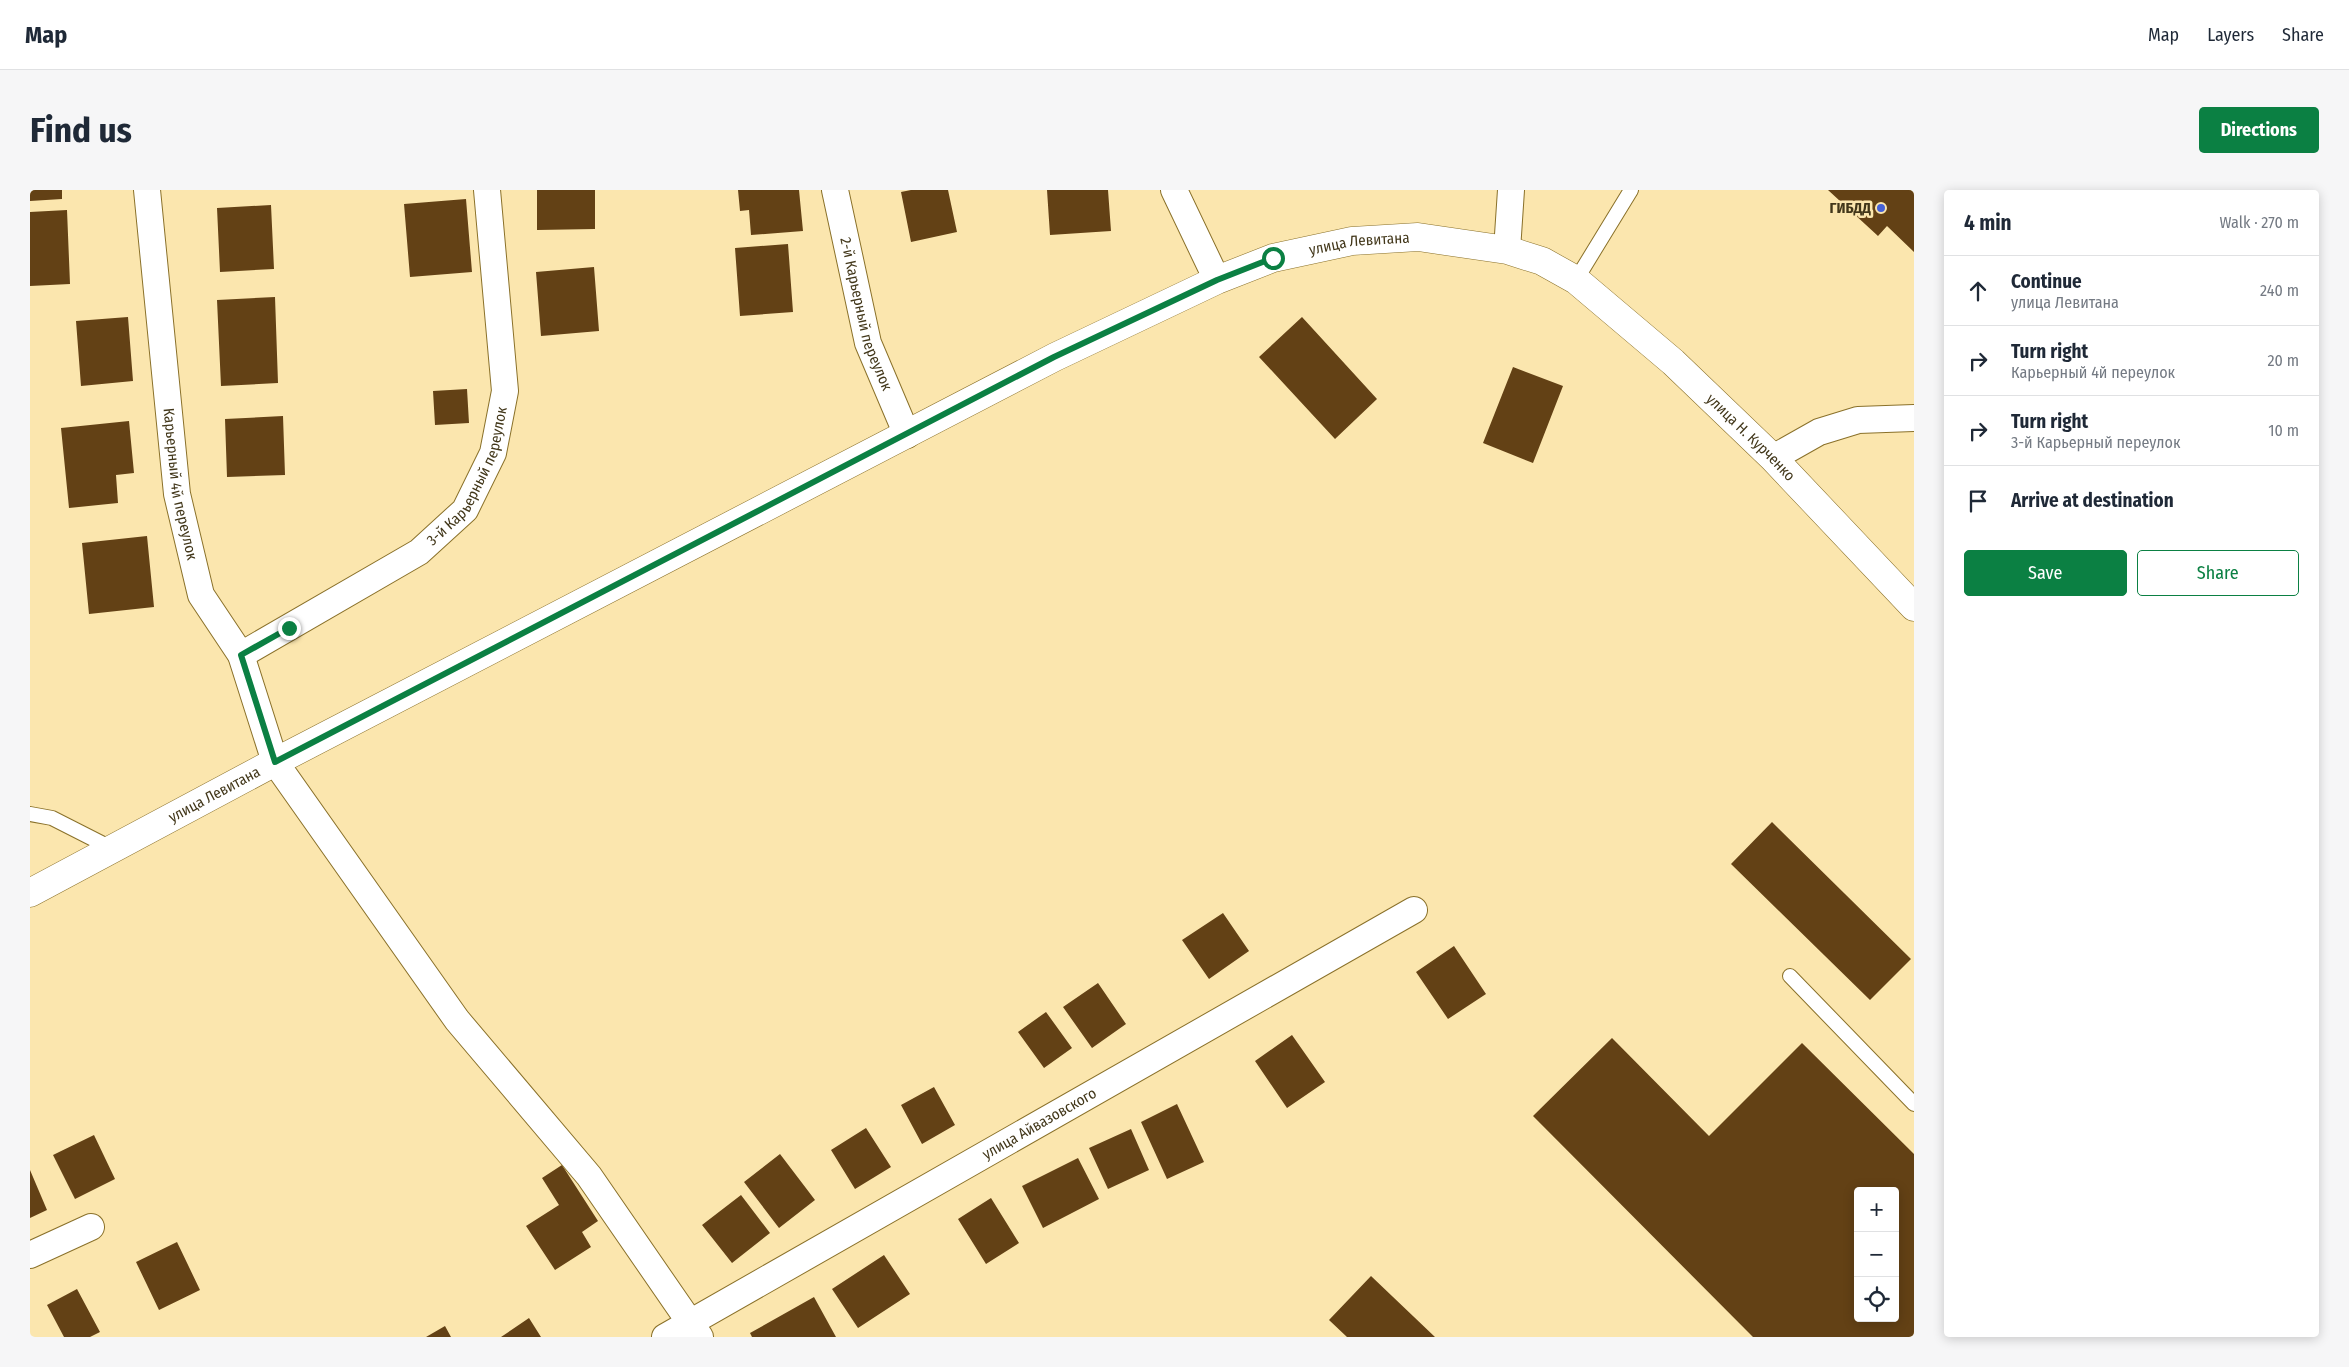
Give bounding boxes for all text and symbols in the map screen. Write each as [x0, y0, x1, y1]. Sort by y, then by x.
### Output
text: Map [25, 21, 67, 49]
text: Map [2148, 24, 2179, 46]
text: Layers [2207, 24, 2254, 46]
text: Share [2282, 24, 2324, 46]
button: Directions [2199, 107, 2319, 153]
text: Find us [30, 109, 132, 151]
place label: ГИБДД [1830, 199, 1871, 217]
marker: ГИБДД [1875, 202, 1887, 214]
text: 4 min [1964, 210, 2012, 236]
text: Walk · 270 m [2220, 213, 2299, 232]
street label: улица Левитана [1307, 229, 1410, 259]
street label: 2-й Карьерный переулок [836, 236, 896, 393]
route start [1262, 247, 1285, 270]
text: Continue [2011, 270, 2082, 293]
icon: ahead [1964, 277, 1992, 305]
text: 240 m [2260, 281, 2299, 300]
text: улица Левитана [2011, 293, 2119, 312]
text: Turn right [2011, 340, 2088, 363]
icon: right [1964, 347, 1992, 375]
text: 20 m [2268, 351, 2299, 370]
text: Карьерный 4й переулок [2011, 363, 2175, 382]
street label: улица Н. Курченко [1703, 390, 1799, 485]
street label: 3-й Карьерный переулок [423, 405, 511, 549]
street label: Карьерный 4й переулок [160, 407, 201, 562]
text: Turn right [2011, 410, 2088, 433]
icon: right [1964, 417, 1992, 445]
text: 10 m [2268, 421, 2299, 440]
text: 3-й Карьерный переулок [2011, 433, 2180, 452]
icon: arrive [1964, 487, 1992, 515]
text: Arrive at destination [2011, 489, 2174, 512]
button: Save [1964, 550, 2127, 596]
button: Share [2137, 550, 2299, 596]
route end [278, 617, 301, 640]
street label: улица Левитана [165, 763, 263, 826]
street label: улица Айвазовского [979, 1084, 1100, 1163]
map controls [1854, 1187, 1899, 1322]
button: + [1854, 1187, 1899, 1232]
button: − [1854, 1232, 1899, 1277]
button: locate [1854, 1277, 1899, 1322]

